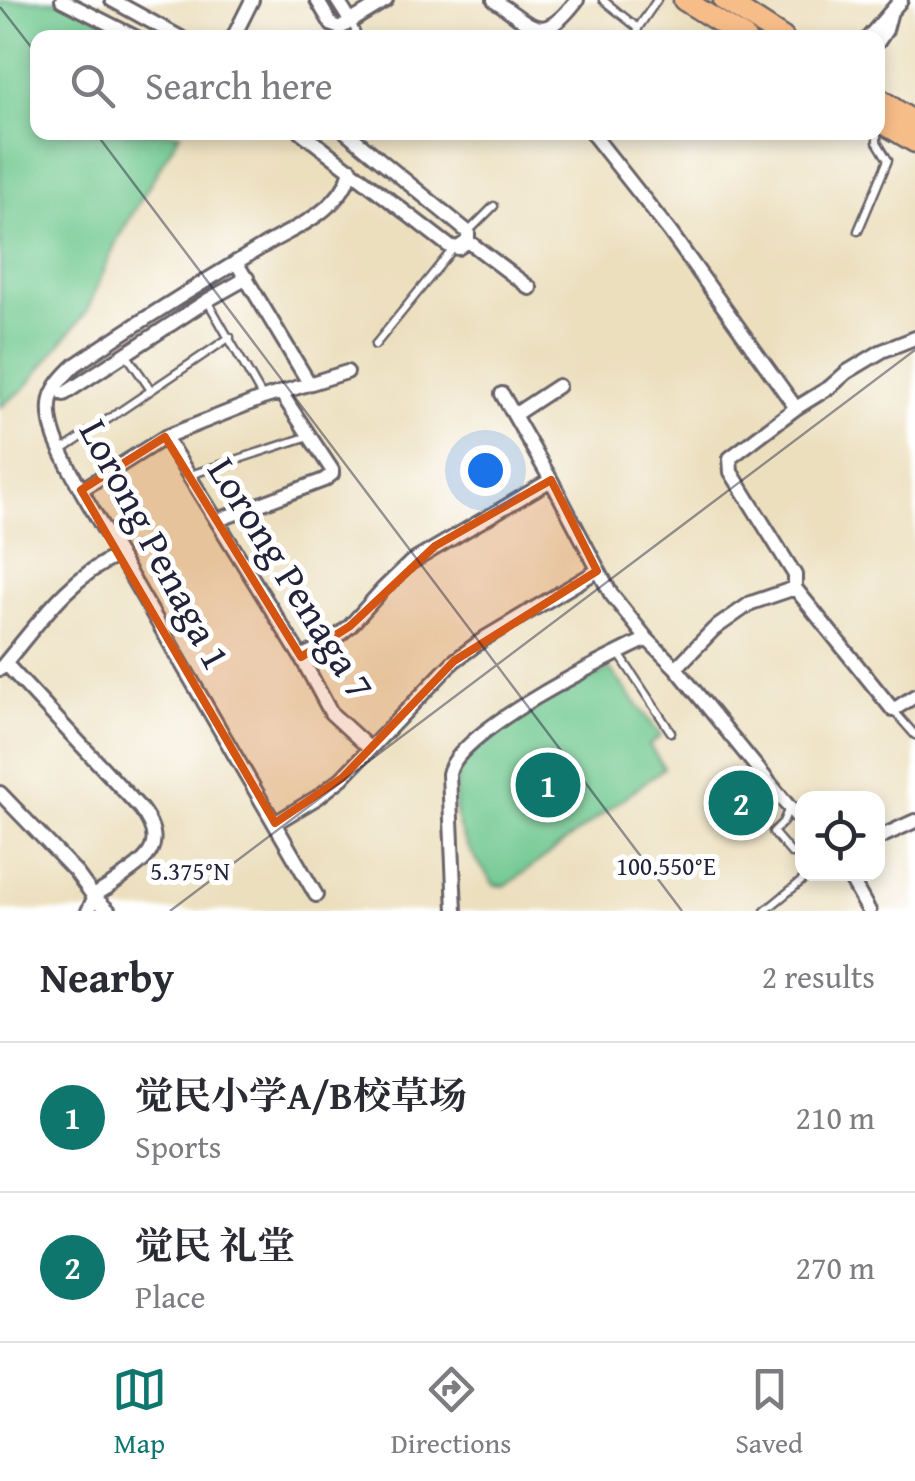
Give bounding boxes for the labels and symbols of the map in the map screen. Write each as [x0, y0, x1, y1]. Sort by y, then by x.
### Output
street label: Lorong Penaga 1 [65, 408, 247, 680]
street label: Lorong Penaga 7 [194, 445, 390, 711]
your location [460, 445, 511, 496]
pin: 1 [516, 748, 580, 822]
pin: 2 [708, 766, 774, 840]
text: 100.550°E [616, 848, 716, 884]
text: 5.375°N [150, 853, 230, 889]

